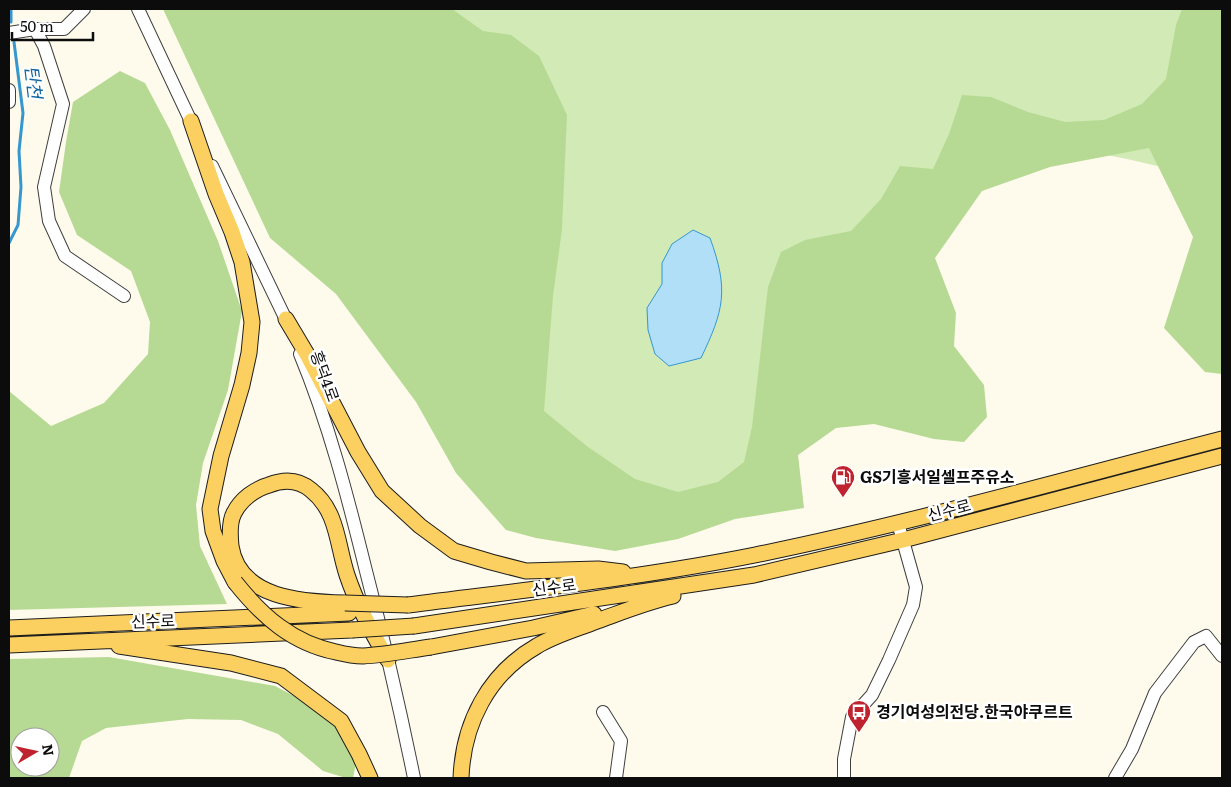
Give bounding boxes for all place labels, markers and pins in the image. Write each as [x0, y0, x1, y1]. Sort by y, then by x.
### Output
fuel station icon: GS기흥서일셀프주유소 [830, 464, 856, 498]
place label: GS기흥서일셀프주유소 [860, 464, 1015, 488]
bus stop icon: 경기여성의전당.한국야쿠르트 [846, 699, 872, 733]
place label: 경기여성의전당.한국야쿠르트 [876, 699, 1073, 723]

